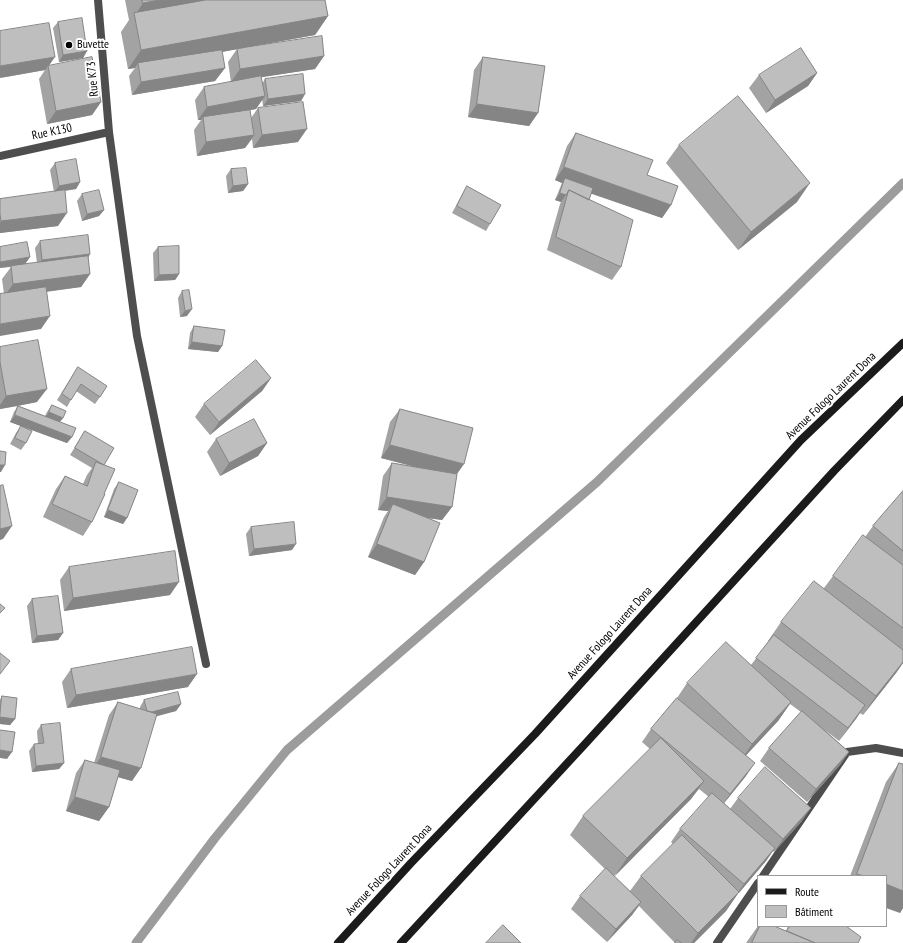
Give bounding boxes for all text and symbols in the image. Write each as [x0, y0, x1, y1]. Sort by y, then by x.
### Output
place label: Buvette [77, 38, 109, 52]
marker: Buvette [64, 40, 74, 50]
street label: Rue K73 [84, 61, 102, 97]
street label: Rue K130 [31, 121, 73, 143]
street label: Avenue Fologo Laurent Dona [783, 349, 879, 443]
street label: Avenue Fologo Laurent Dona [565, 584, 655, 682]
street label: Avenue Fologo Laurent Dona [343, 821, 435, 919]
legend [757, 875, 887, 927]
text: Route [795, 884, 819, 899]
text: Bâtiment [795, 904, 833, 919]

